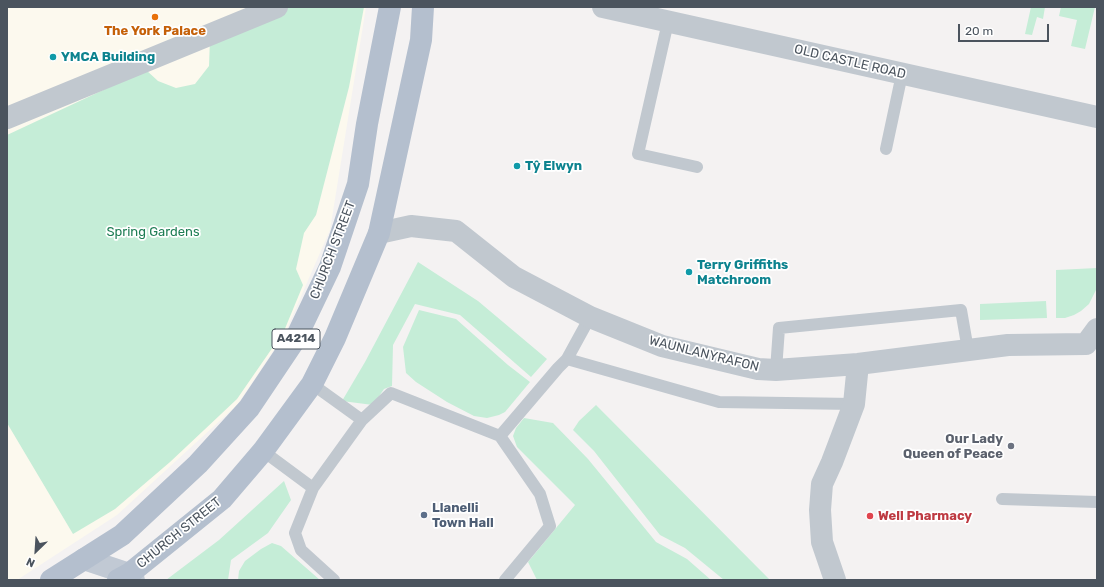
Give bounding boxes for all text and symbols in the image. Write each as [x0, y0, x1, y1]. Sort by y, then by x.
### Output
marker: The York Palace [150, 12, 160, 22]
scale bar [960, 16, 1051, 42]
place label: The York Palace [104, 23, 206, 39]
text: 20 m [965, 24, 993, 38]
street label: OLD CASTLE ROAD [793, 42, 907, 82]
place label: YMCA Building [61, 49, 155, 65]
marker: YMCA Building [48, 52, 58, 62]
place label: Tŷ Elwyn [525, 158, 582, 174]
marker: Tŷ Elwyn [512, 161, 522, 171]
street label: CHURCH STREET [307, 199, 359, 301]
park label: Spring Gardens [106, 224, 200, 240]
place label: Terry Griffiths Matchroom [697, 257, 788, 288]
marker: Terry Griffiths Matchroom [684, 267, 694, 277]
road number: A4214 [272, 329, 320, 349]
street label: WAUNLANYRAFON [647, 333, 761, 375]
place label: Our Lady Queen of Peace [903, 431, 1003, 462]
marker: Our Lady Queen of Peace [1006, 441, 1016, 451]
street label: CHURCH STREET [134, 494, 224, 572]
place label: Llanelli Town Hall [432, 500, 494, 531]
place label: Well Pharmacy [878, 508, 972, 524]
marker: Llanelli Town Hall [419, 510, 429, 520]
marker: Well Pharmacy [865, 511, 875, 521]
north arrow [16, 531, 56, 571]
text: N [24, 555, 37, 570]

